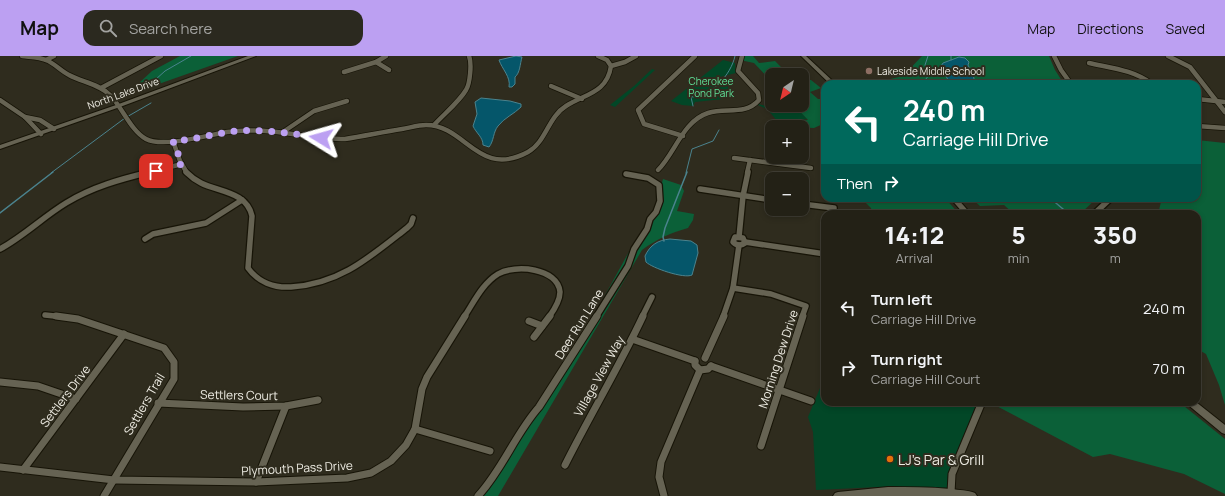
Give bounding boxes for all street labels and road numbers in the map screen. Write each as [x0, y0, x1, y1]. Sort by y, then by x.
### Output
street label: North Lake Drive [85, 74, 161, 112]
street label: Deer Run Lane [551, 286, 607, 362]
street label: Morning Dew Drive [754, 308, 802, 410]
street label: Village View Way [570, 332, 629, 420]
street label: Settlers Drive [36, 361, 94, 431]
street label: Settlers Trail [119, 370, 169, 438]
street label: Settlers Court [200, 386, 278, 404]
street label: Plymouth Pass Drive [241, 457, 353, 479]

